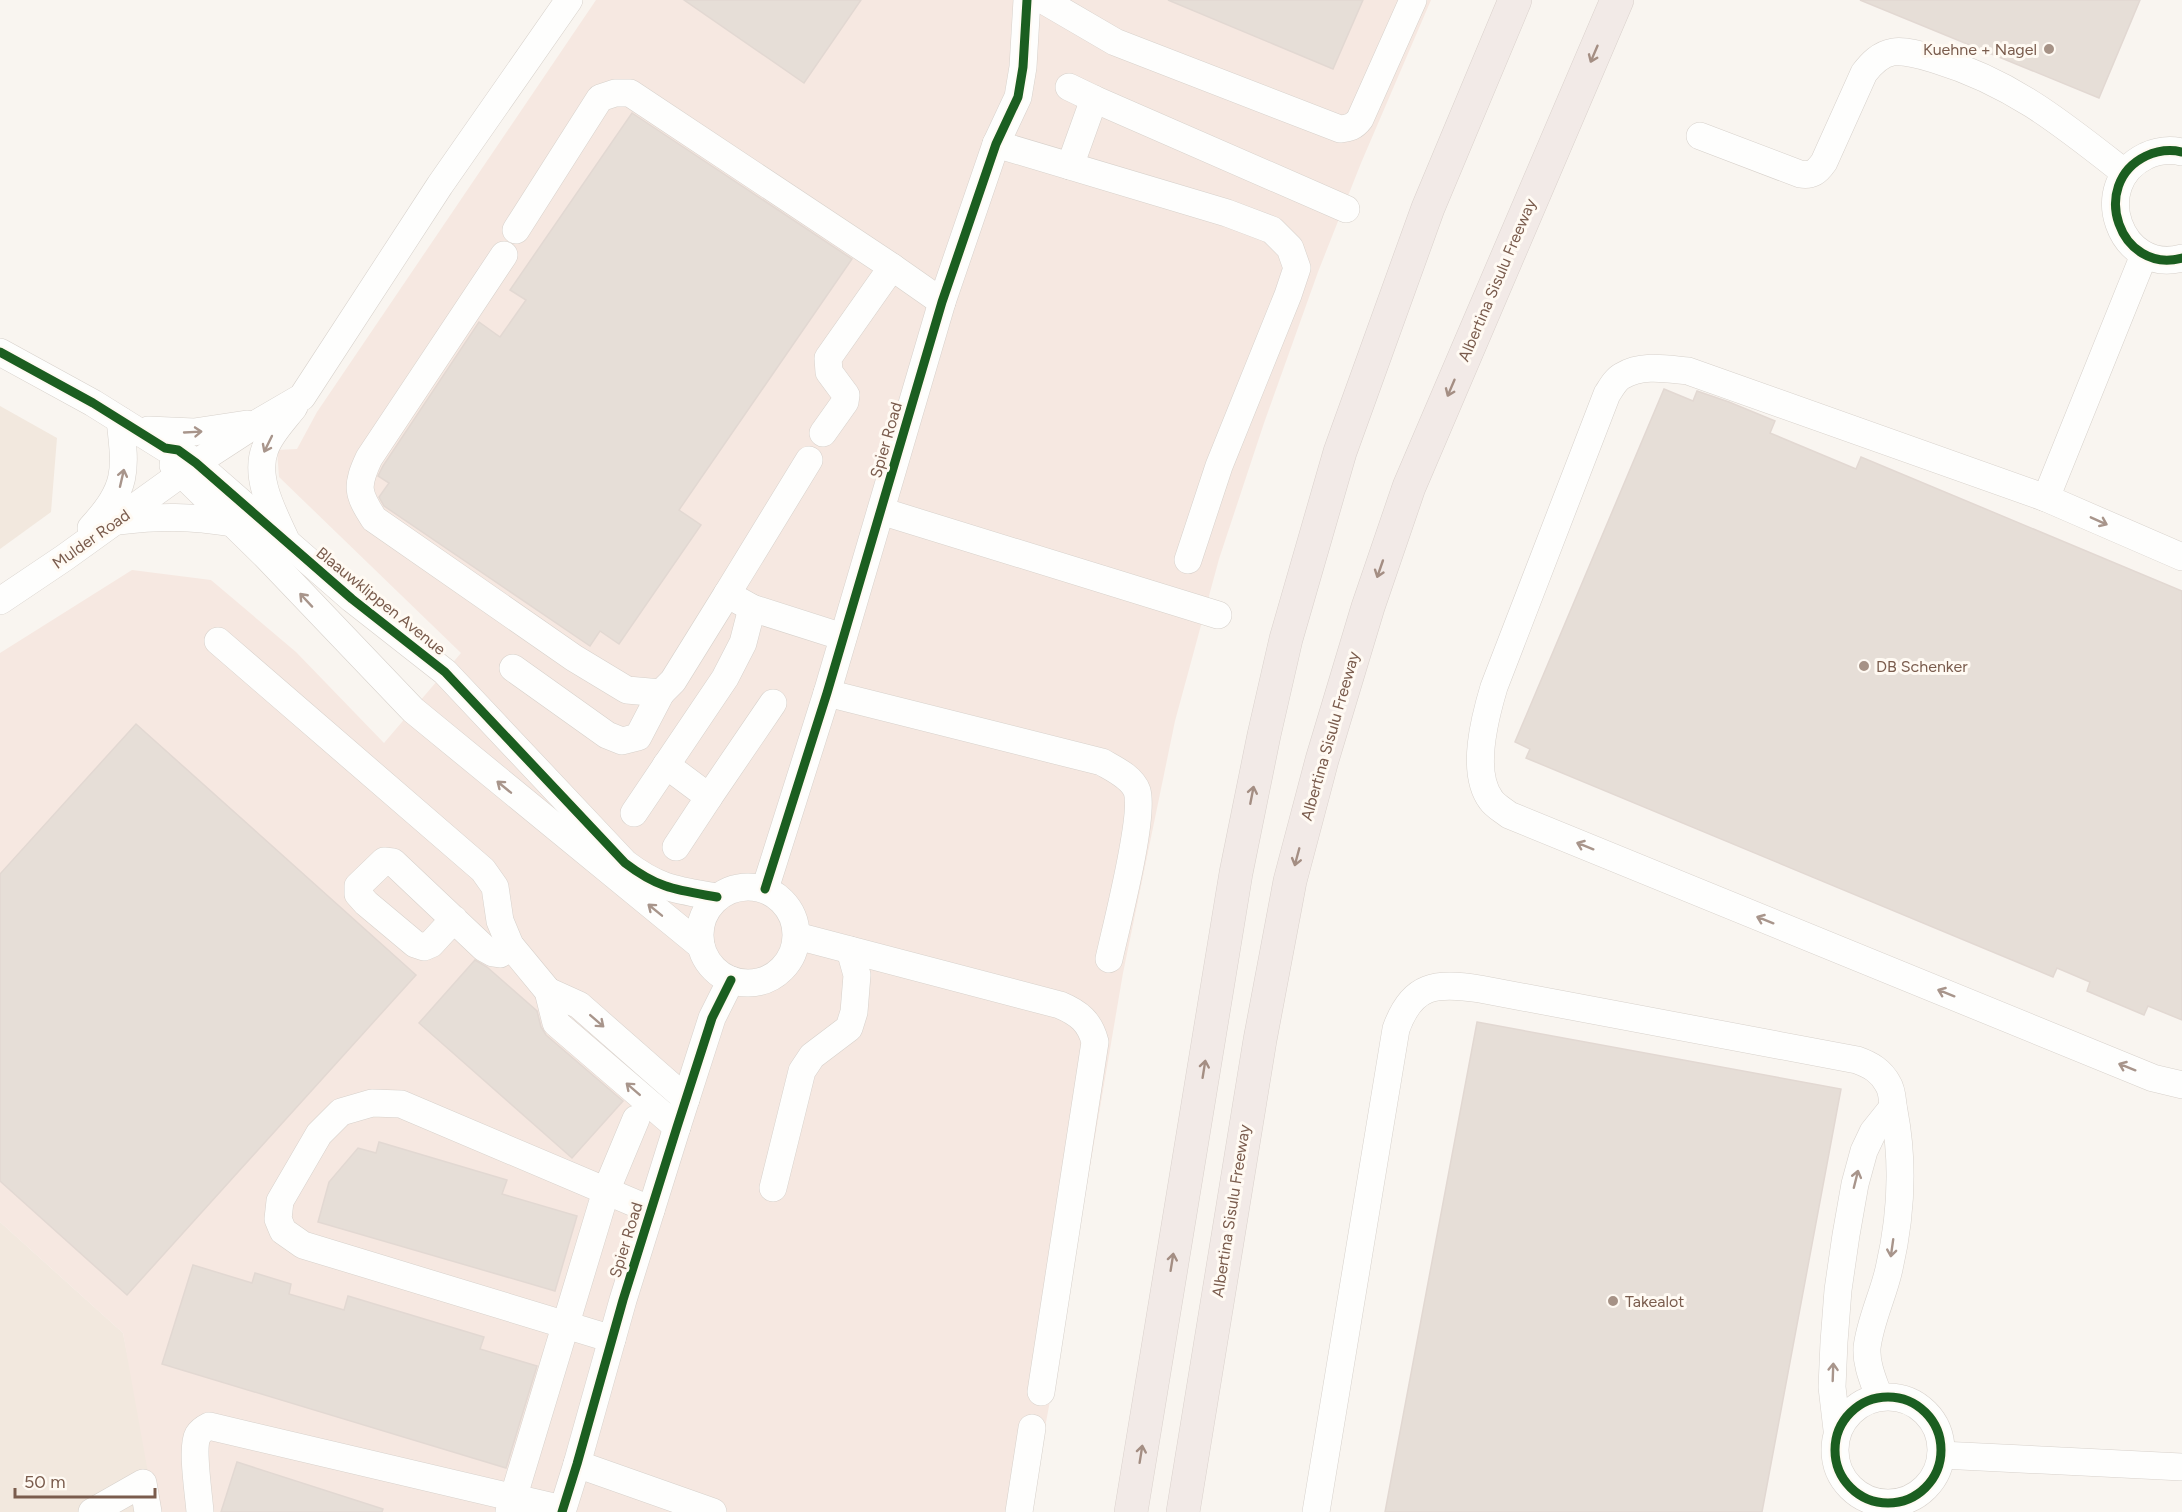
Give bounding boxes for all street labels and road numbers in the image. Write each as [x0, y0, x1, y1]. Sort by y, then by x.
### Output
street label: Albertina Sisulu Freeway [1454, 195, 1540, 364]
street label: Spier Road [866, 400, 906, 480]
street label: Mulder Road [49, 505, 133, 573]
street label: Blaauwklippen Avenue [313, 543, 450, 659]
street label: Albertina Sisulu Freeway [1297, 649, 1363, 823]
street label: Albertina Sisulu Freeway [1208, 1123, 1254, 1299]
street label: Spier Road [606, 1200, 646, 1280]

